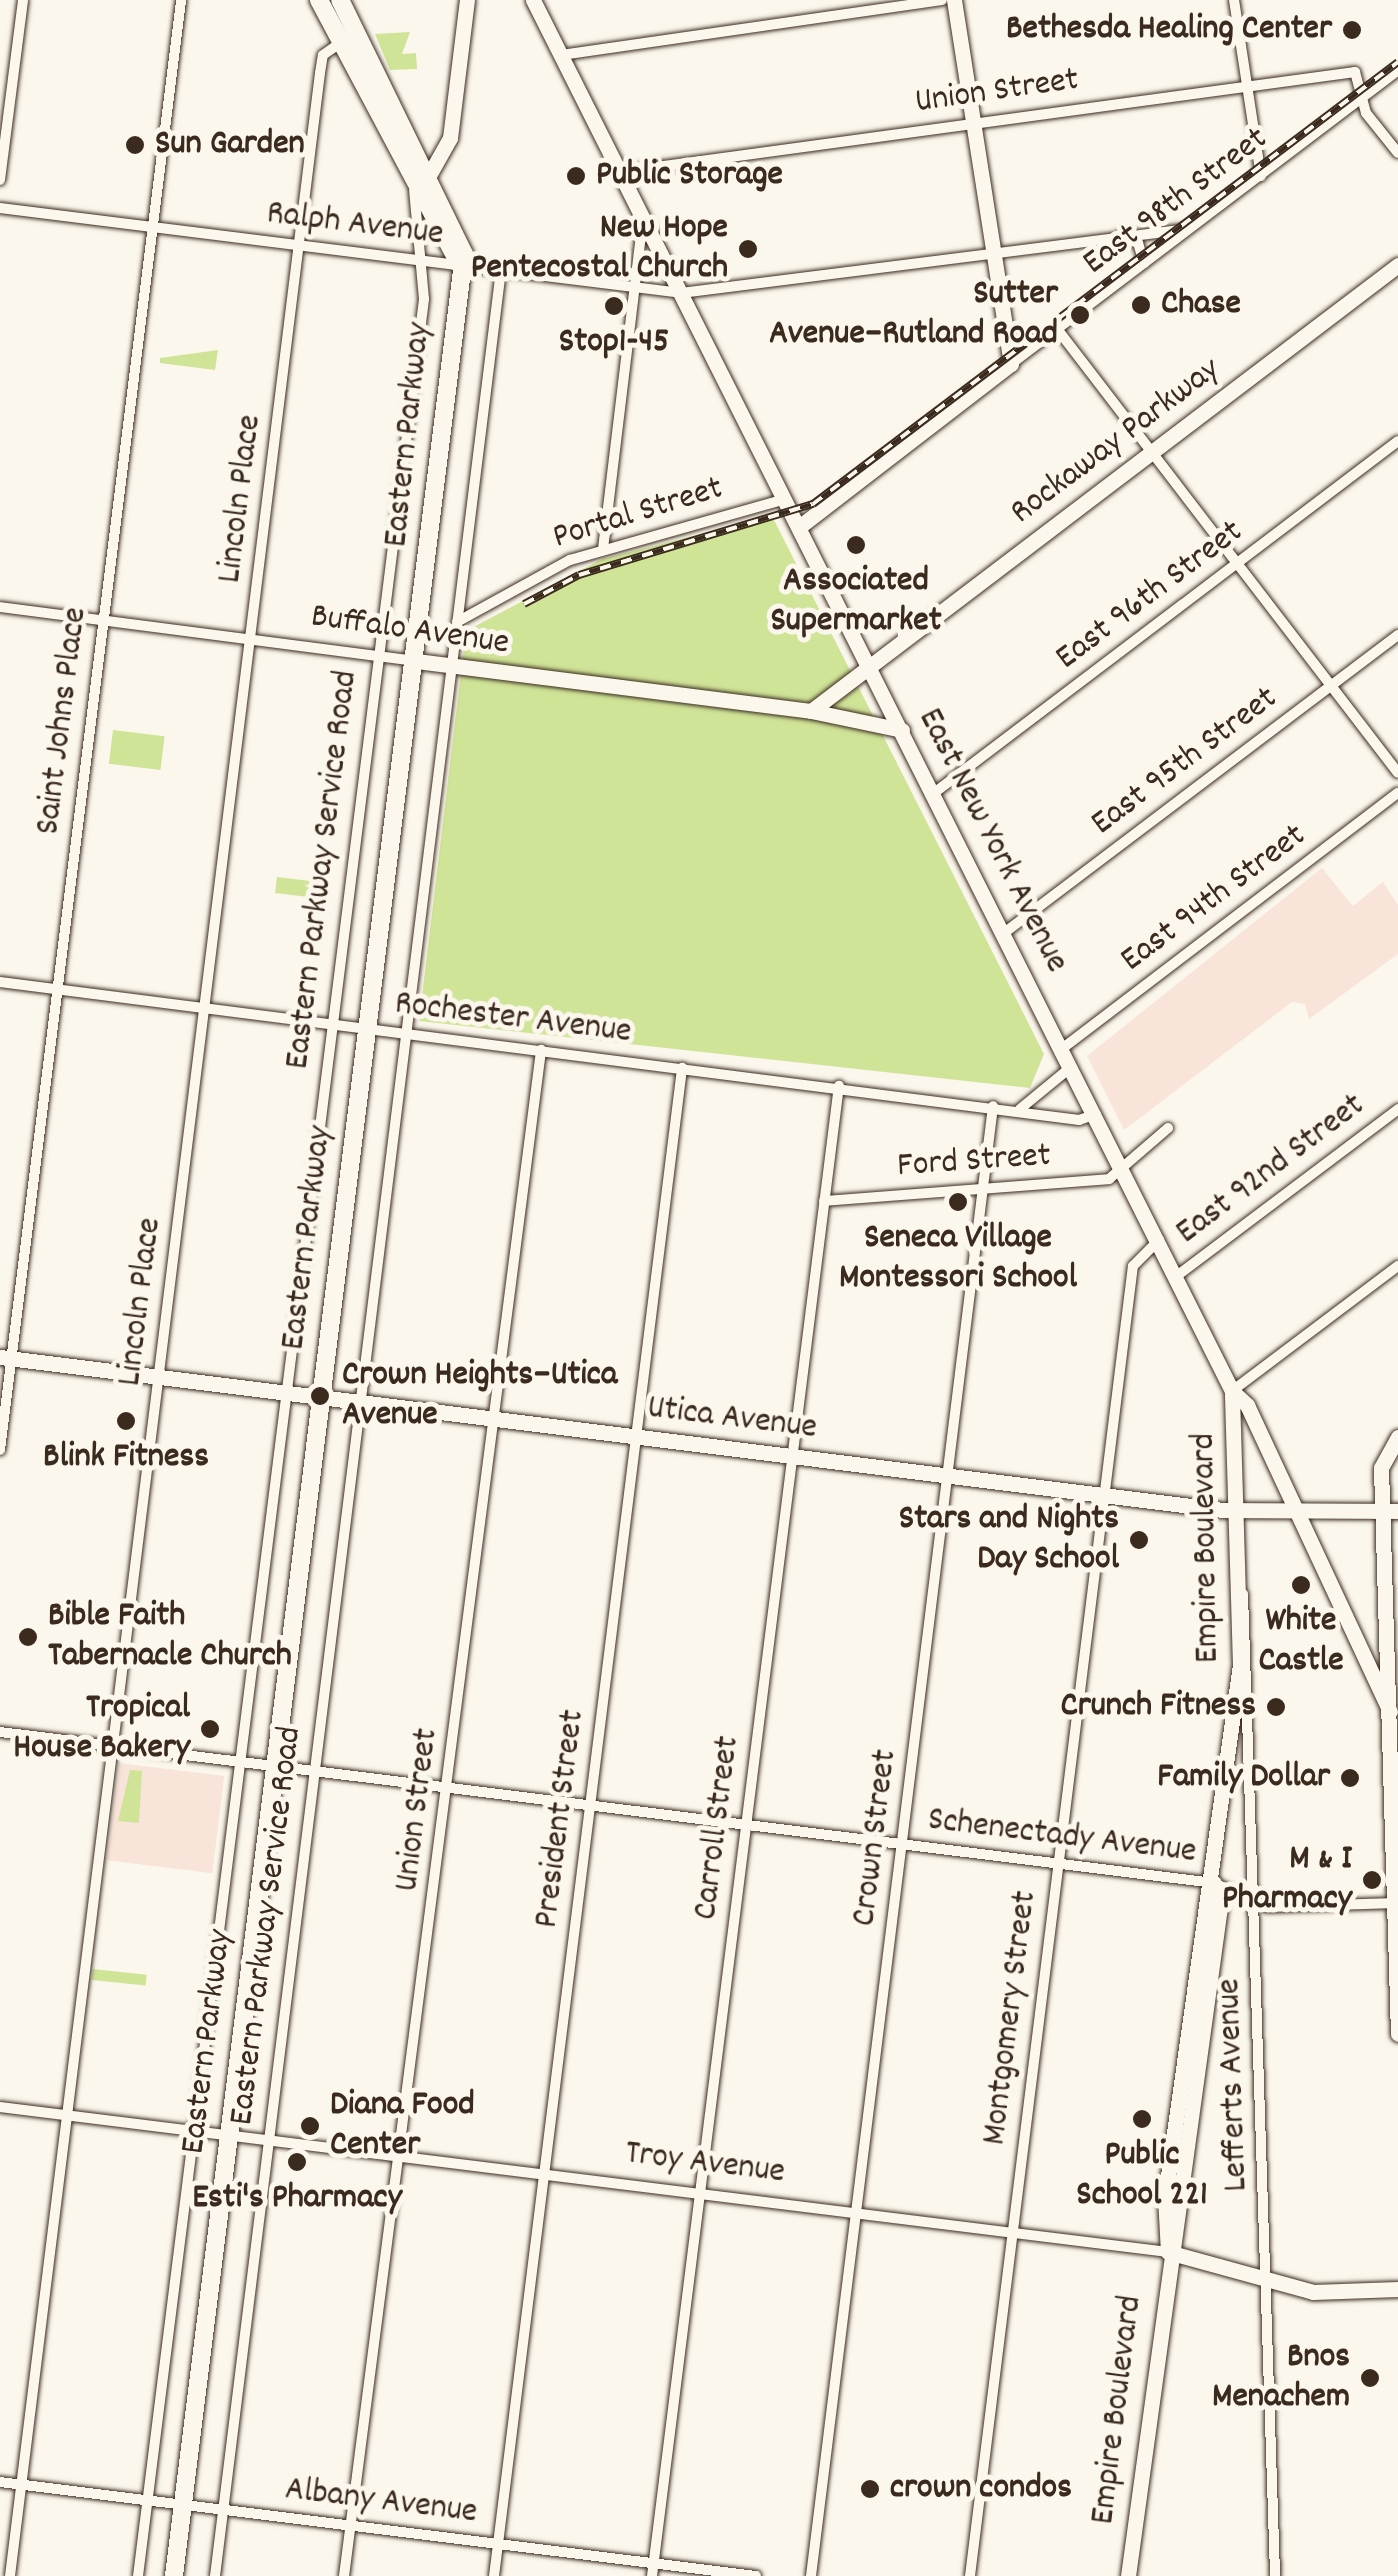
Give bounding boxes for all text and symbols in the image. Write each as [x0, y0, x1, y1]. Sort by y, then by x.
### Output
place label: Bethesda Healing Center [1006, 9, 1332, 51]
marker: Bethesda Healing Center [1341, 19, 1363, 41]
street label: Union Street [913, 60, 1081, 124]
street label: East 98th Street [1075, 119, 1277, 285]
place label: Sun Garden [155, 124, 305, 166]
marker: Sun Garden [124, 134, 146, 156]
place label: Public Storage [596, 155, 783, 197]
marker: Public Storage [565, 165, 587, 187]
street label: Ralph Avenue [264, 193, 446, 257]
place label: New Hope Pentecostal Church [471, 208, 728, 290]
marker: New Hope Pentecostal Church [737, 238, 759, 260]
place label: Sutter Avenue–Rutland Road [769, 274, 1058, 356]
place label: Chase [1161, 284, 1241, 326]
marker: Chase [1130, 294, 1152, 316]
marker: Stop1-45 [603, 295, 625, 317]
marker: Sutter Avenue–Rutland Road [1067, 302, 1093, 328]
street label: Eastern Parkway [376, 321, 442, 549]
place label: Stop1-45 [559, 322, 669, 364]
street label: Rockaway Parkway [1003, 350, 1229, 534]
street label: Lincoln Place [210, 412, 272, 586]
street label: Portal Street [548, 468, 728, 560]
street label: East 96th Street [1048, 512, 1252, 680]
marker: Associated Supermarket [845, 534, 867, 556]
place label: Associated Supermarket [770, 561, 942, 643]
street label: Buffalo Avenue [308, 596, 512, 666]
street label: Saint Johns Place [28, 605, 98, 837]
street label: Eastern Parkway Service Road [278, 668, 368, 1072]
street label: East 95th Street [1084, 678, 1286, 846]
street label: East New York Avenue [907, 702, 1077, 980]
street label: East 94th Street [1113, 816, 1315, 982]
street label: Rochester Avenue [392, 984, 634, 1054]
street label: East 92nd Street [1169, 1086, 1373, 1254]
street label: Eastern Parkway [273, 1124, 343, 1352]
street label: Ford Street [896, 1136, 1052, 1188]
marker: Seneca Village Montessori School [947, 1191, 969, 1213]
street label: Lincoln Place [110, 1215, 172, 1389]
place label: Seneca Village Montessori School [839, 1218, 1077, 1300]
place label: Crown Heights–Utica Avenue [342, 1355, 617, 1437]
marker: Crown Heights–Utica Avenue [307, 1383, 333, 1409]
street label: Utica Avenue [645, 1388, 819, 1450]
marker: Blink Fitness [115, 1410, 137, 1432]
street label: Empire Boulevard [1184, 1433, 1230, 1663]
place label: Blink Fitness [43, 1437, 209, 1479]
place label: Stars and Nights Day School [899, 1499, 1119, 1581]
marker: Stars and Nights Day School [1128, 1529, 1150, 1551]
marker: White Castle [1290, 1574, 1312, 1596]
place label: Bible Faith Tabernacle Church [48, 1596, 292, 1678]
place label: White Castle [1258, 1601, 1344, 1683]
marker: Bible Faith Tabernacle Church [17, 1626, 39, 1648]
place label: Crunch Fitness [1060, 1686, 1256, 1728]
place label: Tropical House Bakery [13, 1688, 190, 1770]
marker: Crunch Fitness [1265, 1696, 1287, 1718]
street label: President Street [527, 1708, 595, 1930]
marker: Tropical House Bakery [199, 1718, 221, 1740]
street label: Eastern Parkway Service Road [222, 1724, 312, 2128]
street label: Union Street [387, 1726, 449, 1894]
street label: Carroll Street [686, 1734, 750, 1922]
street label: Crown Street [844, 1747, 908, 1929]
place label: Family Dollar [1157, 1757, 1330, 1799]
marker: Family Dollar [1339, 1767, 1361, 1789]
street label: Schenectady Avenue [925, 1800, 1199, 1874]
place label: M & I Pharmacy [1222, 1839, 1352, 1921]
marker: M & I Pharmacy [1361, 1869, 1383, 1891]
street label: Montgomery Street [975, 1889, 1047, 2147]
street label: Eastern Parkway [173, 1928, 243, 2156]
street label: Lefferts Avenue [1209, 1978, 1259, 2192]
place label: Diana Food Center [330, 2085, 475, 2167]
marker: Public School 221 [1131, 2108, 1153, 2130]
marker: Diana Food Center [299, 2115, 321, 2137]
street label: Troy Avenue [623, 2133, 787, 2195]
place label: Public School 221 [1076, 2135, 1208, 2217]
marker: Esti's Pharmacy [286, 2151, 308, 2173]
place label: Esti's Pharmacy [192, 2178, 402, 2220]
street label: Empire Boulevard [1083, 2293, 1153, 2527]
place label: Bnos Menachem [1212, 2337, 1350, 2419]
marker: Bnos Menachem [1359, 2367, 1381, 2389]
place label: crown condos [890, 2468, 1072, 2510]
street label: Albany Avenue [283, 2469, 479, 2535]
marker: crown condos [859, 2478, 881, 2500]

